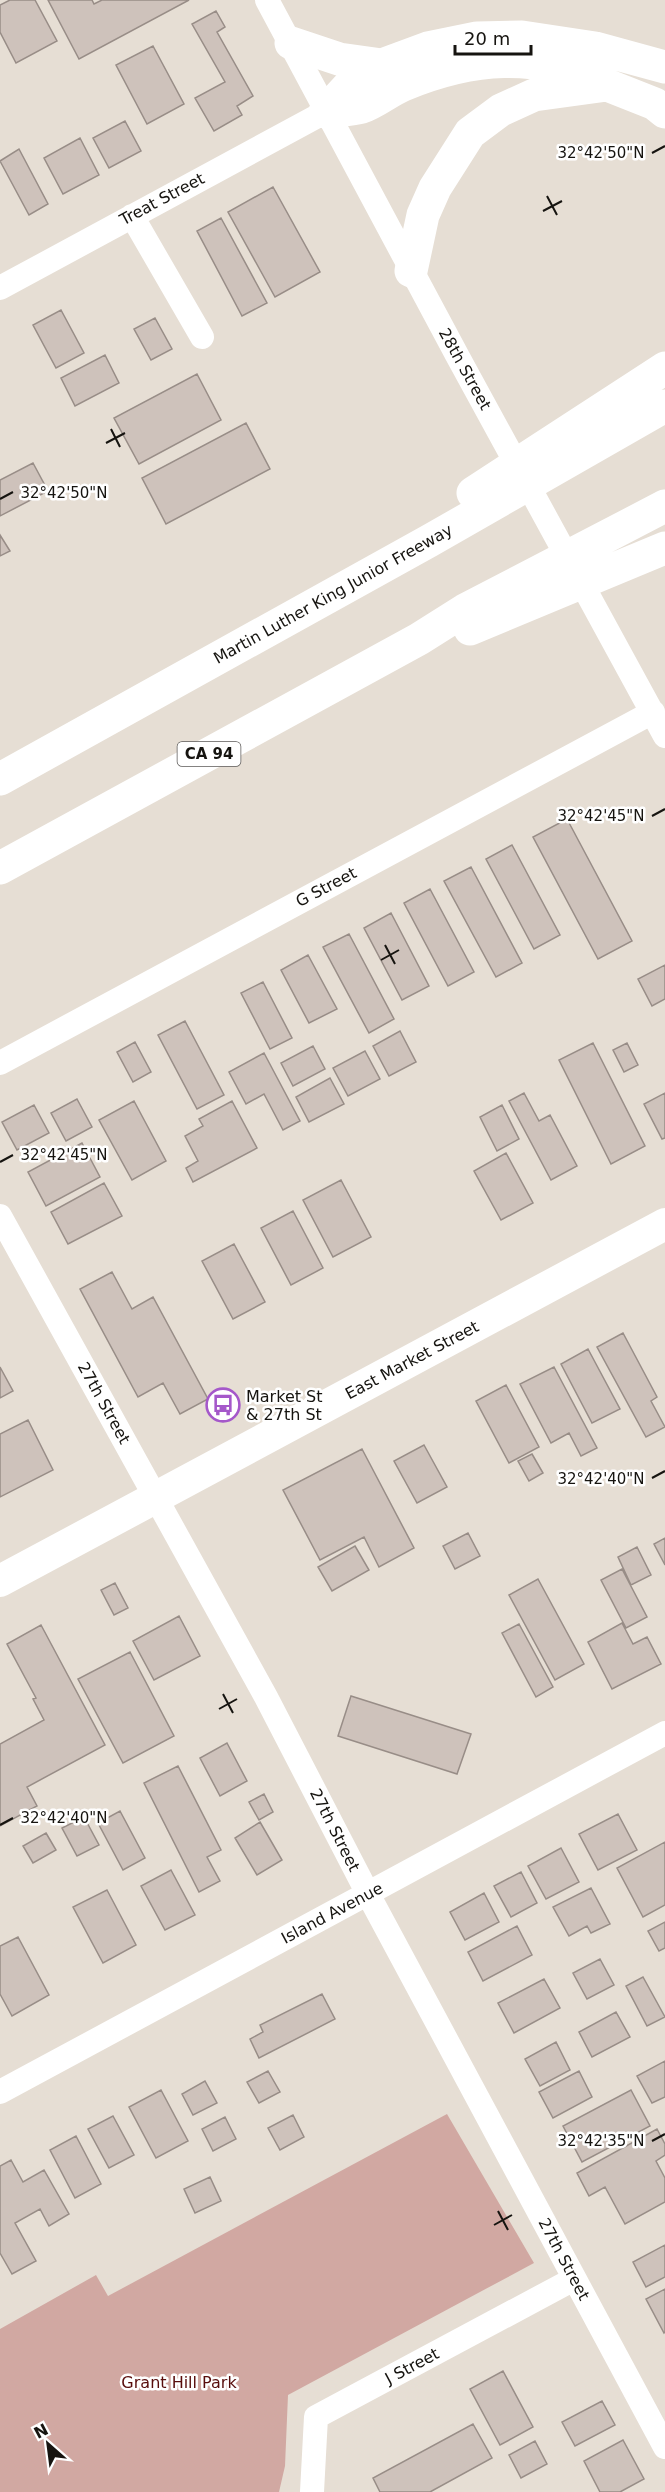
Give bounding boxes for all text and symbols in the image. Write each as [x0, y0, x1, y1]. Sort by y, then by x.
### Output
scale bar [455, 18, 532, 56]
text: 20 m [464, 28, 510, 49]
text: 32°42'50"N [557, 144, 645, 162]
street label: Treat Street [115, 169, 208, 230]
street label: 28th Street [435, 325, 495, 413]
text: 32°42'50"N [20, 484, 108, 502]
street label: Martin Luther King Junior Freeway [210, 520, 456, 668]
road number: CA 94 [178, 742, 240, 766]
text: 32°42'45"N [557, 807, 645, 825]
street label: G Street [292, 863, 360, 911]
text: 32°42'45"N [20, 1146, 108, 1164]
street label: East Market Street [342, 1317, 482, 1403]
street label: 27th Street [74, 1359, 134, 1447]
bus stop icon: Market St & 27th St [205, 1387, 241, 1423]
place label: Market St & 27th St [246, 1387, 323, 1424]
text: 32°42'40"N [557, 1470, 645, 1488]
street label: 27th Street [306, 1785, 364, 1875]
text: 32°42'40"N [20, 1809, 108, 1827]
street label: Island Avenue [278, 1878, 386, 1948]
text: 32°42'35"N [557, 2132, 645, 2150]
street label: 27th Street [534, 2215, 594, 2303]
street label: J Street [381, 2344, 442, 2389]
park label: Grant Hill Park [121, 2373, 237, 2392]
north arrow [18, 2414, 78, 2474]
text: N [31, 2420, 52, 2443]

